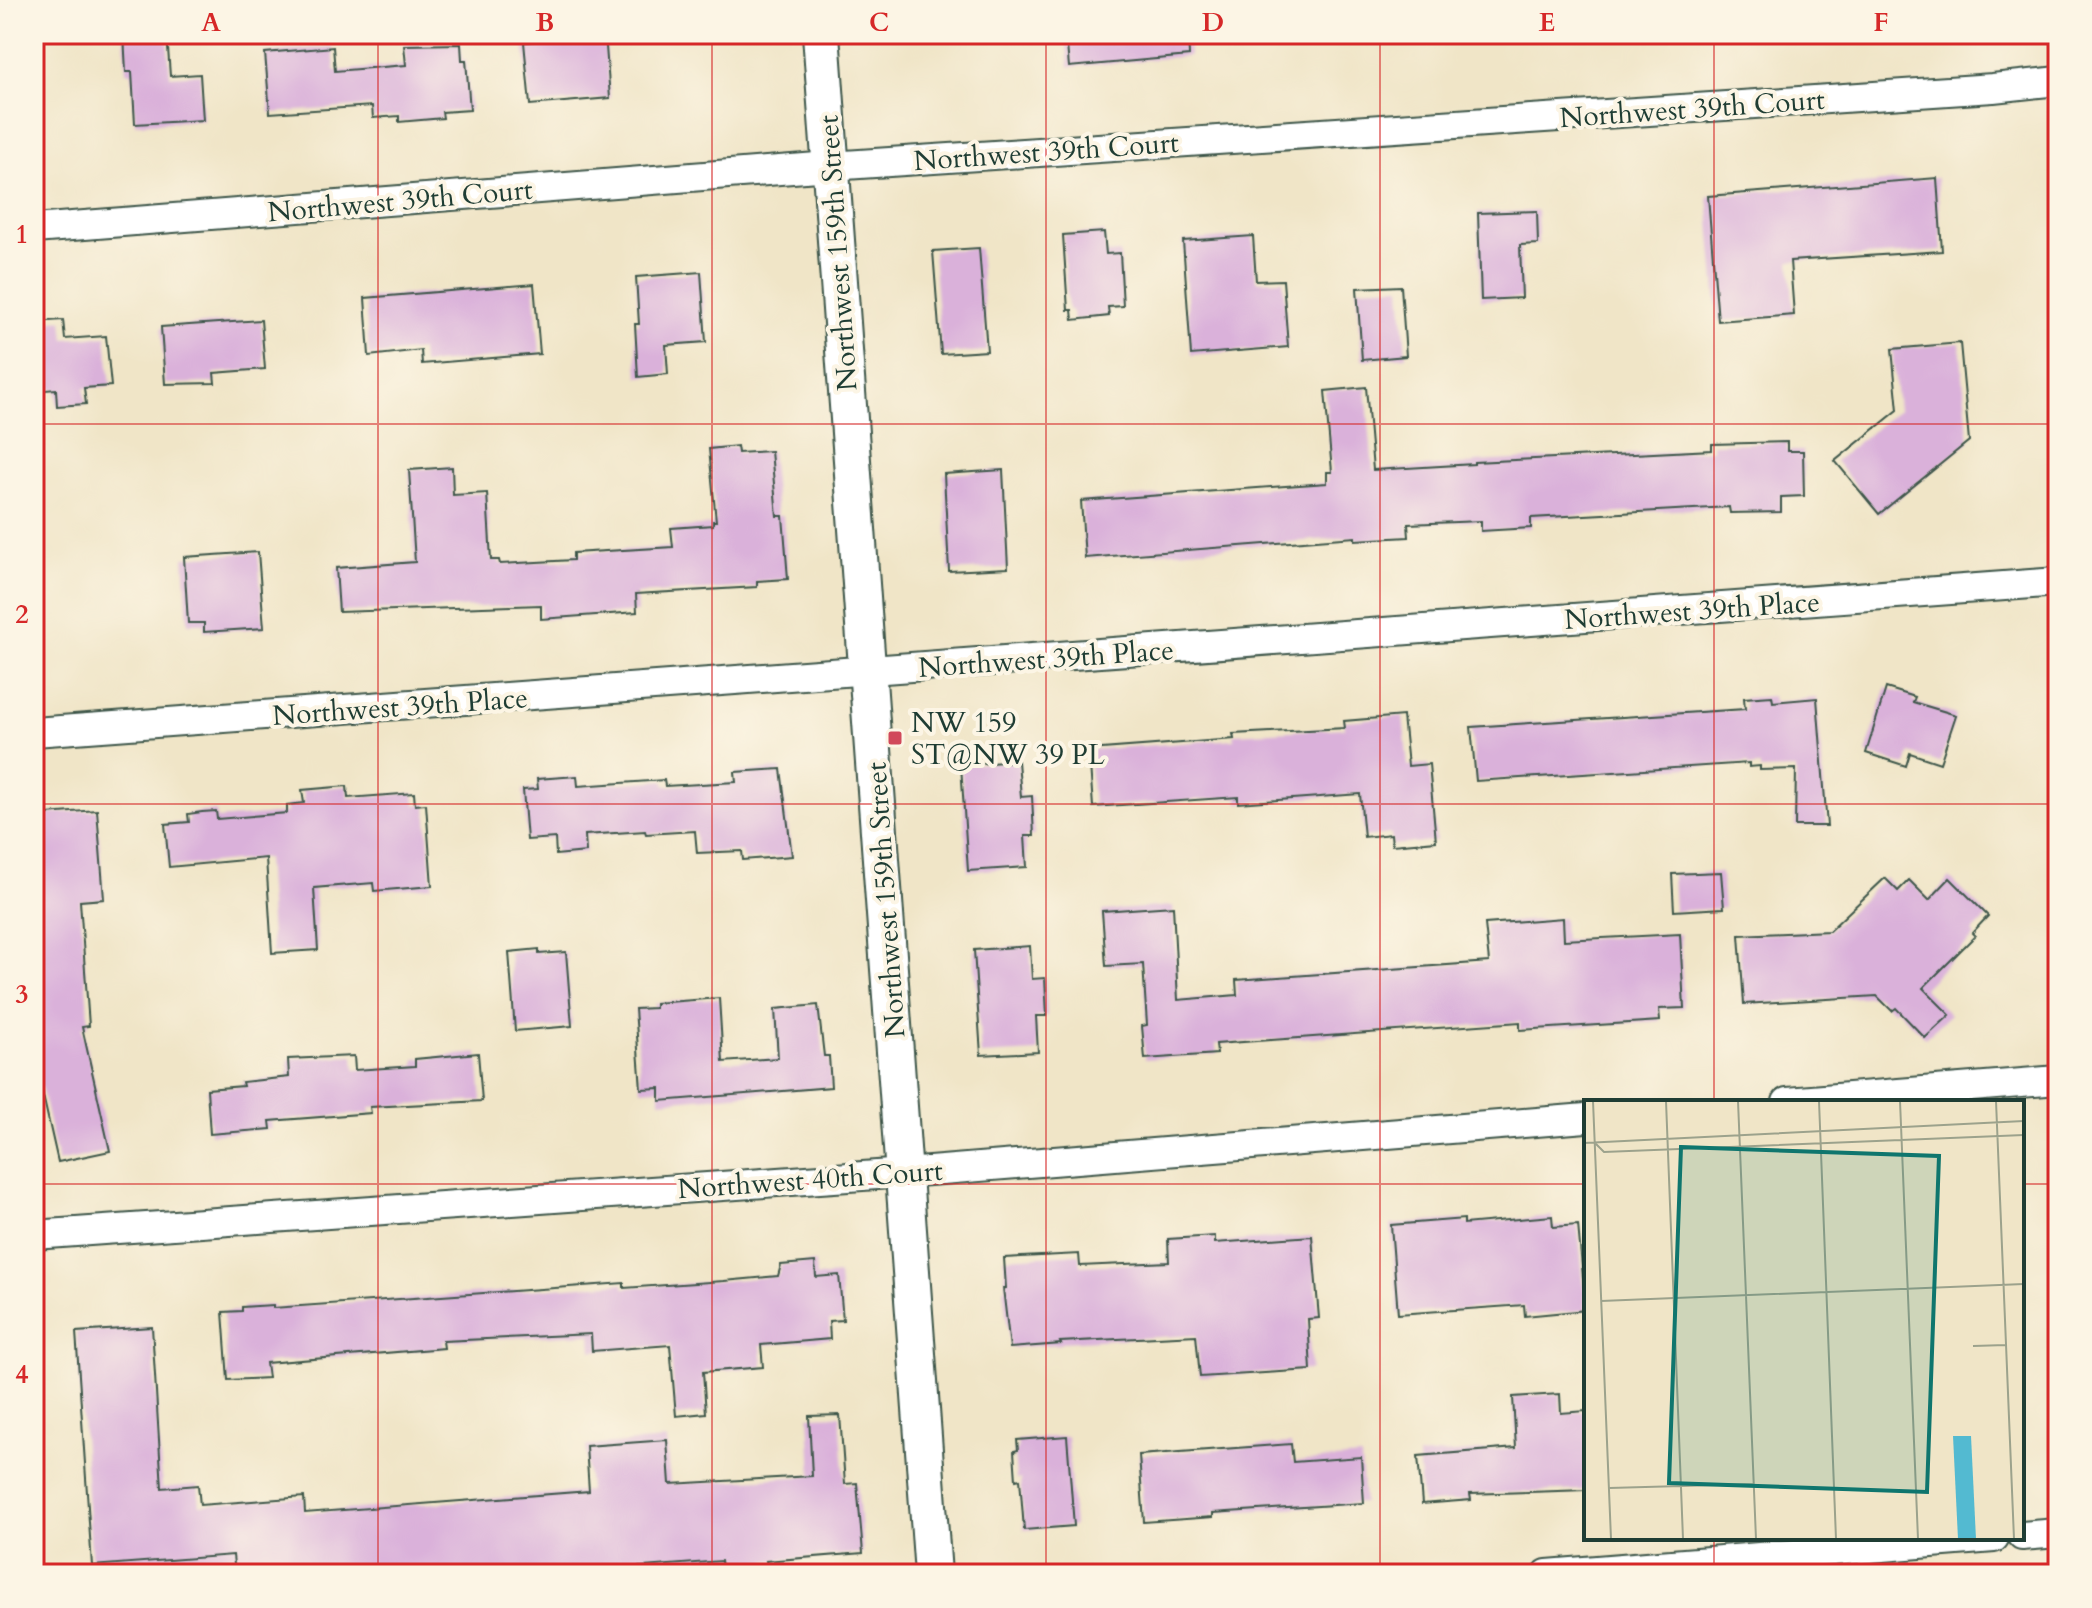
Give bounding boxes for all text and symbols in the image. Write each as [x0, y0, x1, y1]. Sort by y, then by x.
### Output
text: A [201, 5, 221, 40]
text: B [536, 5, 554, 40]
text: C [869, 5, 889, 40]
text: D [1202, 5, 1224, 40]
text: E [1539, 5, 1555, 40]
text: F [1873, 5, 1889, 40]
street label: Northwest 39th Court [1558, 81, 1826, 137]
street label: Northwest 159th Street [809, 114, 867, 392]
street label: Northwest 39th Court [912, 124, 1180, 180]
street label: Northwest 39th Court [266, 170, 534, 232]
text: 1 [15, 217, 29, 252]
street label: Northwest 39th Place [1563, 583, 1821, 639]
text: 2 [15, 597, 29, 632]
street label: Northwest 39th Place [917, 631, 1175, 687]
street label: Northwest 39th Place [271, 679, 529, 735]
place label: NW 159 ST@NW 39 PL [911, 704, 1105, 774]
marker: NW 159 ST@NW 39 PL [886, 729, 904, 747]
street label: Northwest 159th Street [857, 761, 915, 1039]
text: 3 [15, 977, 29, 1012]
inset map [1584, 1100, 2024, 1540]
street label: Northwest 40th Court [676, 1152, 944, 1208]
text: 4 [15, 1357, 29, 1392]

